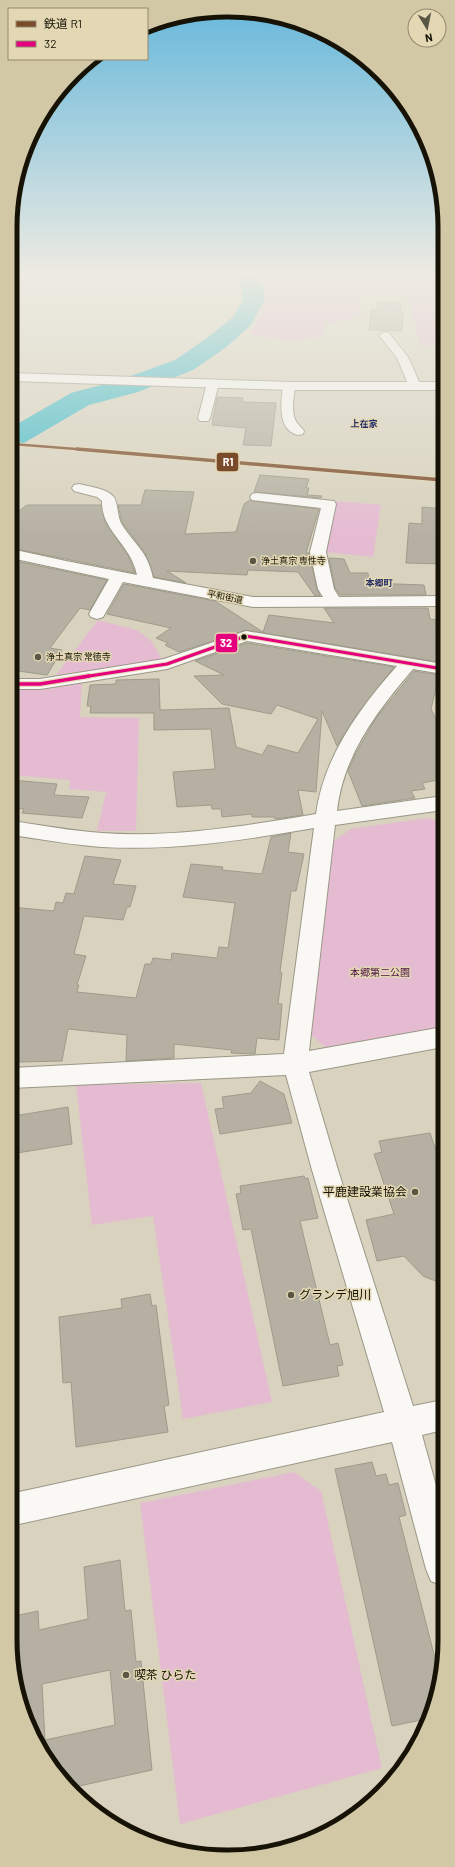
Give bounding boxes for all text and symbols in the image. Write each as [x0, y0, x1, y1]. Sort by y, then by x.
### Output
legend [8, 8, 148, 60]
north arrow [407, 8, 447, 48]
text: 鉄道 R1 [44, 16, 82, 30]
text: N [424, 31, 434, 45]
text: 32 [44, 36, 57, 50]
district label: 上在家 [350, 418, 378, 429]
line badge: R1 [216, 452, 239, 472]
text: R1 [223, 455, 233, 468]
place label: 浄土真宗 専性寺 [261, 555, 326, 566]
marker: 浄土真宗 専性寺 [248, 556, 258, 566]
district label: 本郷町 [365, 577, 393, 588]
street label: 平和街道 [206, 588, 244, 605]
unlabelled marker [239, 632, 249, 642]
line badge: 32 [215, 633, 238, 653]
text: 32 [220, 636, 232, 649]
place label: 浄土真宗 常徳寺 [46, 651, 111, 662]
marker: 浄土真宗 常徳寺 [33, 652, 43, 662]
park label: 本郷第二公園 [350, 966, 410, 978]
place label: 平鹿建設業協会 [323, 1184, 407, 1198]
marker: 平鹿建設業協会 [410, 1187, 420, 1197]
place label: グランデ旭川 [299, 1287, 371, 1301]
marker: グランデ旭川 [286, 1290, 296, 1300]
place label: 喫茶 ひらた [134, 1667, 196, 1681]
marker: 喫茶 ひらた [121, 1670, 131, 1680]

